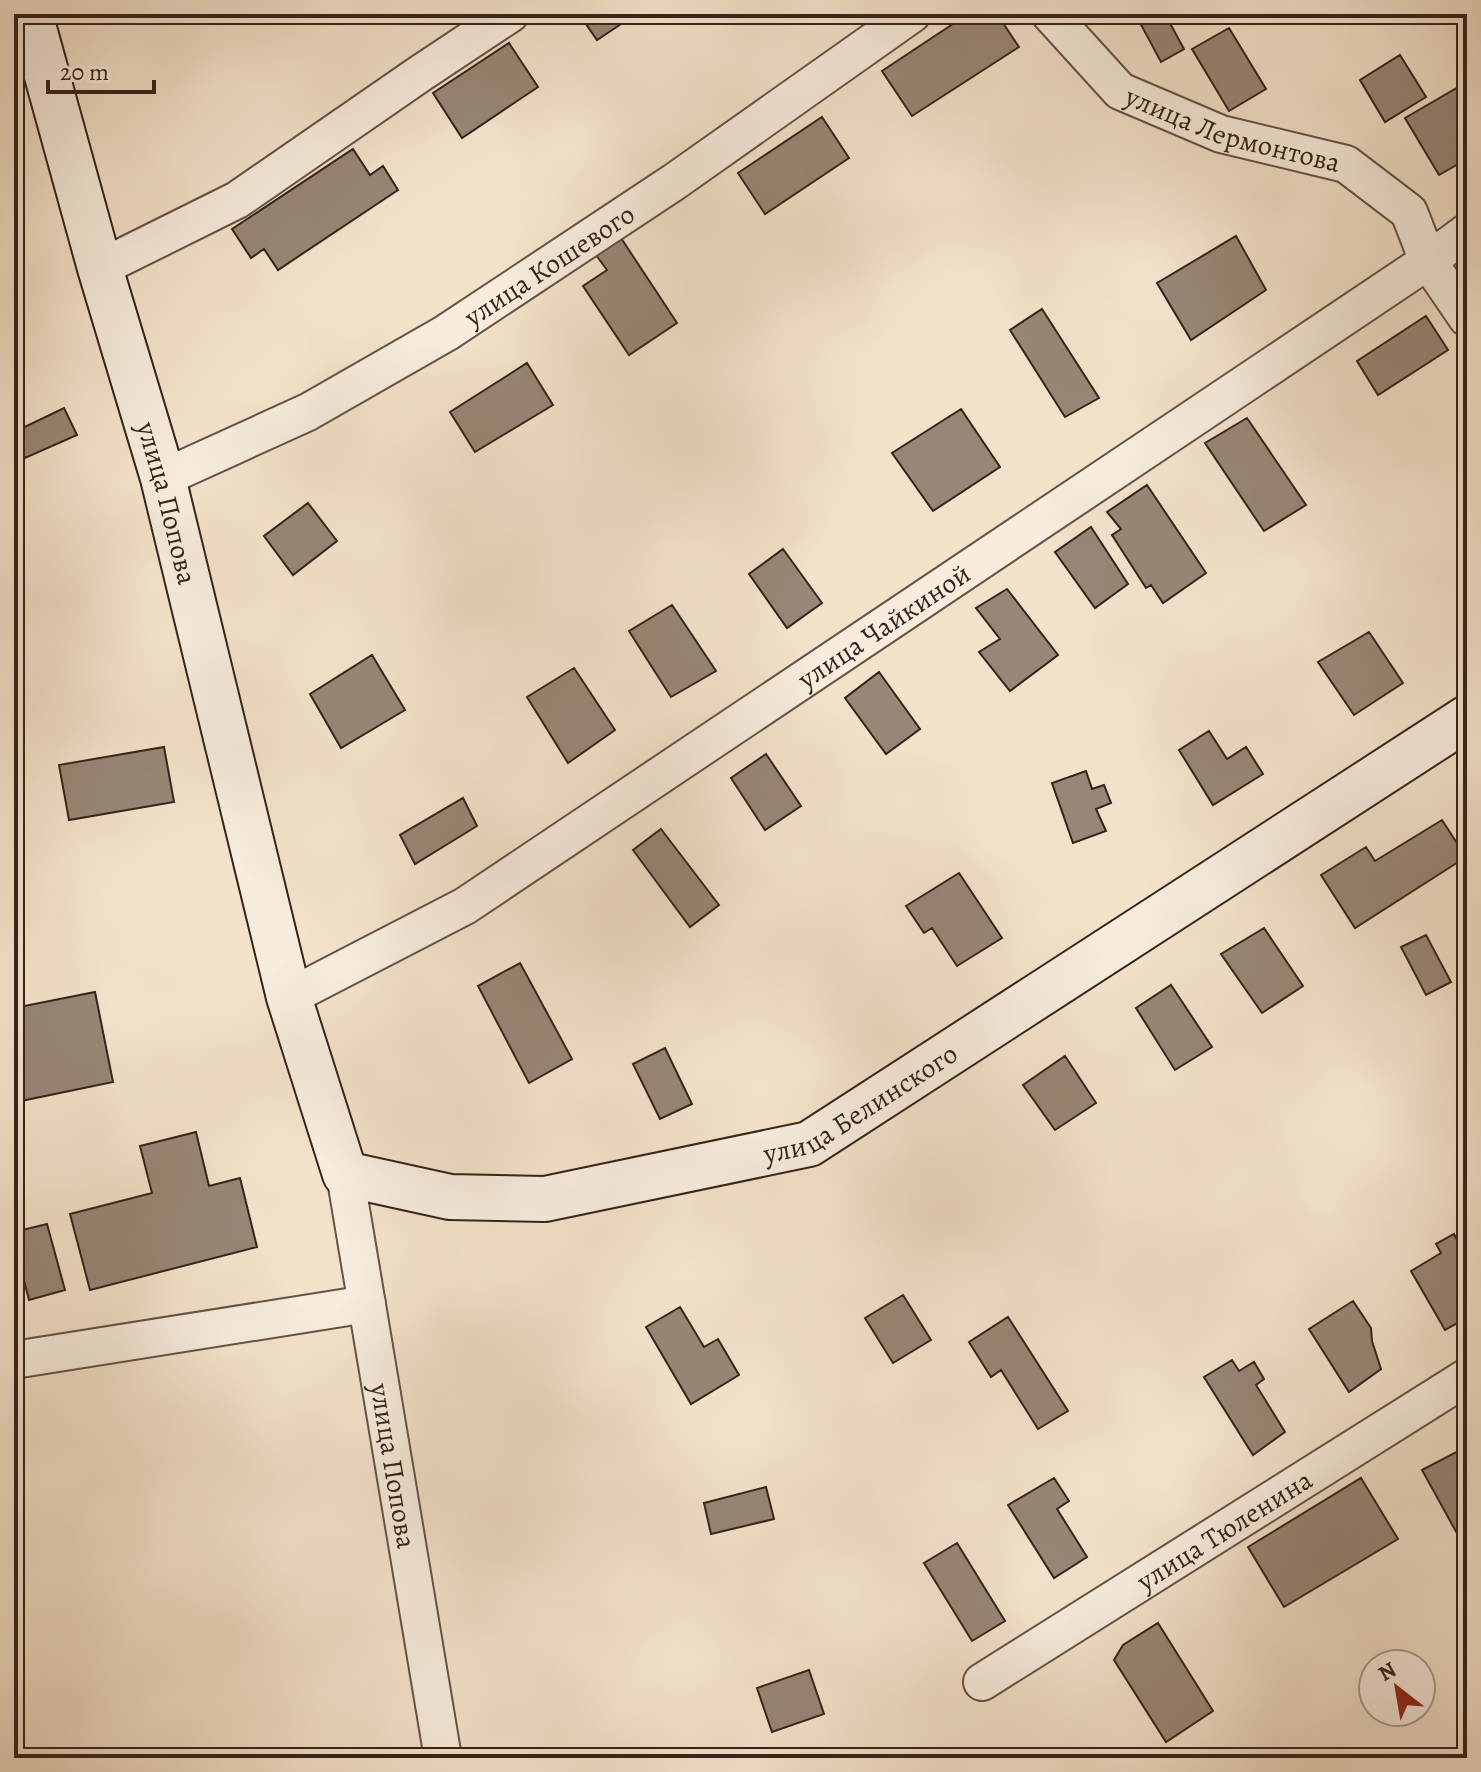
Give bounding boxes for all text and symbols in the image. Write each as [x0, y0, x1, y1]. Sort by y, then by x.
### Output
scale bar [48, 44, 154, 94]
text: 20 m [60, 56, 109, 88]
street label: улица Лермонтова [1118, 77, 1344, 182]
street label: улица Кошевого [456, 195, 642, 336]
street label: улица Попова [127, 416, 206, 588]
street label: улица Чайкиной [790, 555, 978, 699]
street label: улица Белинского [759, 1035, 965, 1173]
street label: улица Попова [360, 1380, 426, 1552]
street label: улица Тюленина [1129, 1461, 1320, 1601]
north arrow [1357, 1648, 1437, 1728]
text: N [1373, 1655, 1402, 1689]

